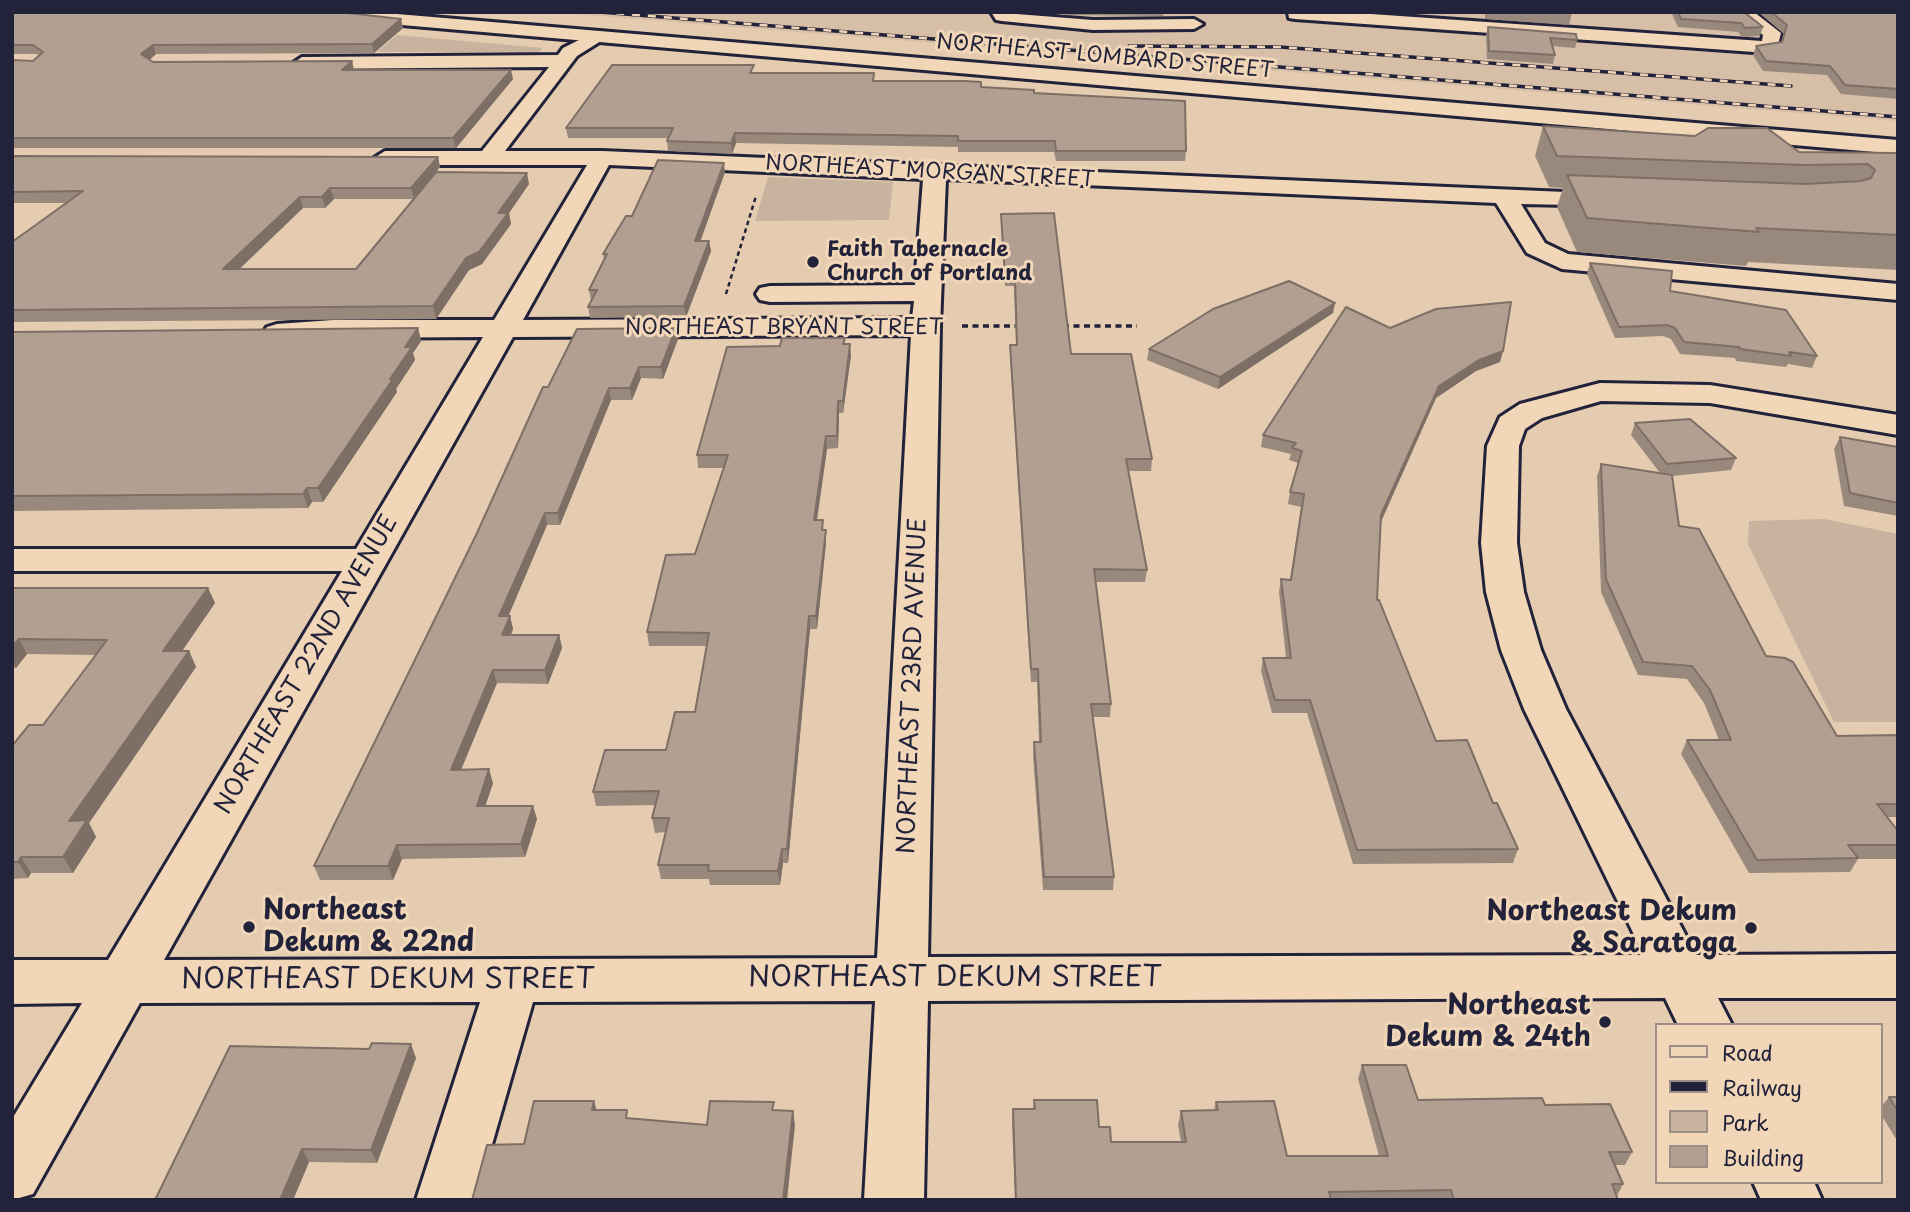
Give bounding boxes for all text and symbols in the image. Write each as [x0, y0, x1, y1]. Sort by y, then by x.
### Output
street label: NORTHEAST LOMBARD STREET [935, 30, 1275, 84]
street label: NORTHEAST MORGAN STREET [765, 151, 1095, 193]
place label: Faith Tabernacle Church of Portland [827, 237, 1032, 287]
marker: Faith Tabernacle Church of Portland [805, 254, 821, 270]
street label: NORTHEAST BRYANT STREET [625, 315, 943, 341]
street label: NORTHEAST 22ND AVENUE [210, 511, 404, 819]
street label: NORTHEAST 23RD AVENUE [893, 517, 933, 855]
place label: Northeast Dekum & 22nd [263, 894, 474, 960]
place label: Northeast Dekum & Saratoga [1487, 895, 1737, 961]
marker: Northeast Dekum & 22nd [241, 919, 257, 935]
marker: Northeast Dekum & Saratoga [1743, 920, 1759, 936]
street label: NORTHEAST DEKUM STREET [748, 961, 1162, 995]
street label: NORTHEAST DEKUM STREET [181, 963, 595, 997]
place label: Northeast Dekum & 24th [1385, 989, 1591, 1055]
marker: Northeast Dekum & 24th [1597, 1014, 1613, 1030]
legend [1654, 1023, 1882, 1184]
text: Road [1722, 1036, 1773, 1068]
text: Railway [1722, 1071, 1802, 1103]
text: Park [1722, 1106, 1769, 1138]
text: Building [1722, 1141, 1804, 1173]

